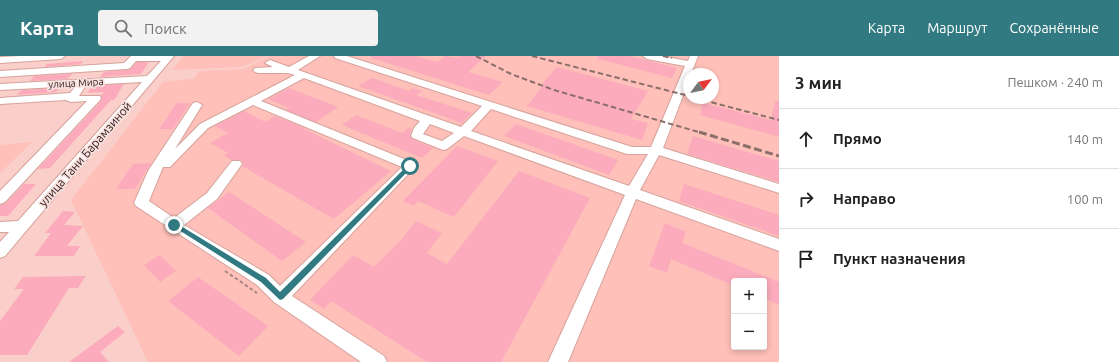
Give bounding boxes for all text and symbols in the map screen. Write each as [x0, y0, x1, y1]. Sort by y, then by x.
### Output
search box [98, 10, 378, 46]
text: Карта [20, 17, 74, 39]
icon: search [112, 17, 134, 39]
text: Поиск [144, 20, 187, 37]
text: Карта [868, 20, 905, 36]
text: Маршрут [927, 20, 988, 36]
text: Сохранённые [1010, 20, 1099, 36]
north arrow [683, 68, 719, 104]
text: 3 мин [795, 73, 842, 92]
text: Пешком · 240 m [1007, 75, 1103, 89]
street label: улица Мира [48, 76, 104, 90]
street label: улица Тани Барамзиной [36, 99, 134, 209]
icon: ahead [795, 128, 817, 150]
text: Прямо [833, 130, 882, 147]
text: 140 m [1067, 132, 1103, 146]
route start [401, 157, 419, 175]
icon: right [795, 188, 817, 210]
text: Направо [833, 190, 896, 207]
text: 100 m [1067, 192, 1103, 206]
route end [165, 216, 183, 234]
icon: arrive [795, 248, 817, 270]
text: Пункт назначения [833, 250, 966, 267]
map controls [731, 278, 767, 350]
button: + [731, 278, 767, 314]
button: − [731, 314, 767, 350]

